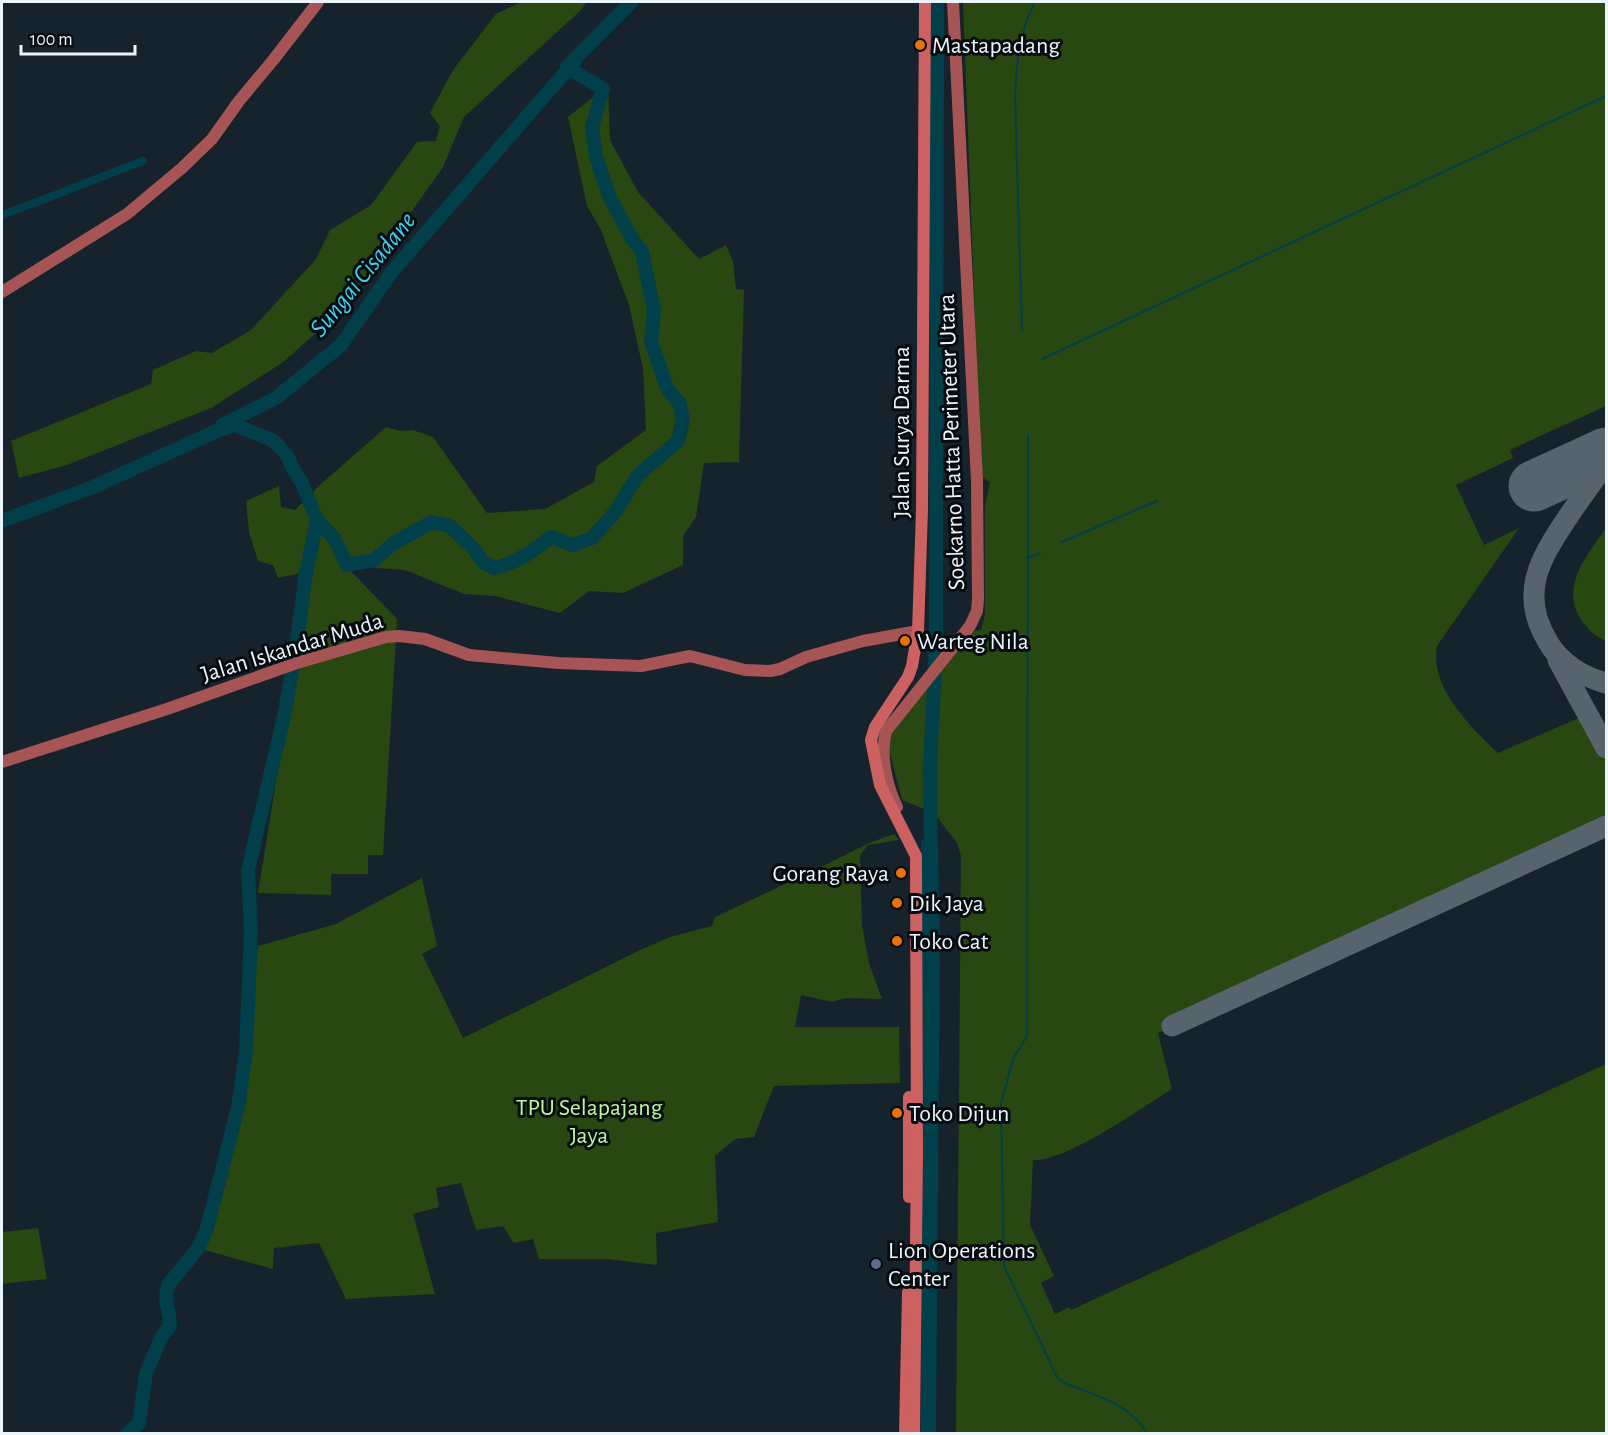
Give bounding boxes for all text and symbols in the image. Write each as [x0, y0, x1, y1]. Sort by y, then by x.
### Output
scale bar [21, 18, 135, 56]
text: 100 m [30, 31, 73, 49]
place label: Mastapadang [932, 34, 1060, 58]
marker: Mastapadang [913, 38, 927, 52]
water label: Sungai Cisadane [305, 207, 421, 342]
street label: Soekarno Hatta Perimeter Utara [935, 293, 969, 591]
street label: Jalan Surya Darma [890, 346, 914, 518]
street label: Jalan Iskandar Muda [198, 609, 386, 687]
place label: Warteg Nila [917, 630, 1029, 654]
marker: Warteg Nila [898, 634, 912, 648]
place label: Gorang Raya [773, 862, 889, 886]
marker: Gorang Raya [894, 866, 908, 880]
place label: Dik Jaya [909, 892, 984, 916]
marker: Dik Jaya [890, 896, 904, 910]
place label: Toko Cat [909, 930, 989, 954]
marker: Toko Cat [890, 934, 904, 948]
park label: TPU Selapajang Jaya [516, 1096, 663, 1148]
place label: Toko Dijun [909, 1102, 1009, 1126]
marker: Toko Dijun [890, 1106, 904, 1120]
place label: Lion Operations Center [888, 1239, 1035, 1291]
marker: Lion Operations Center [869, 1257, 883, 1271]

